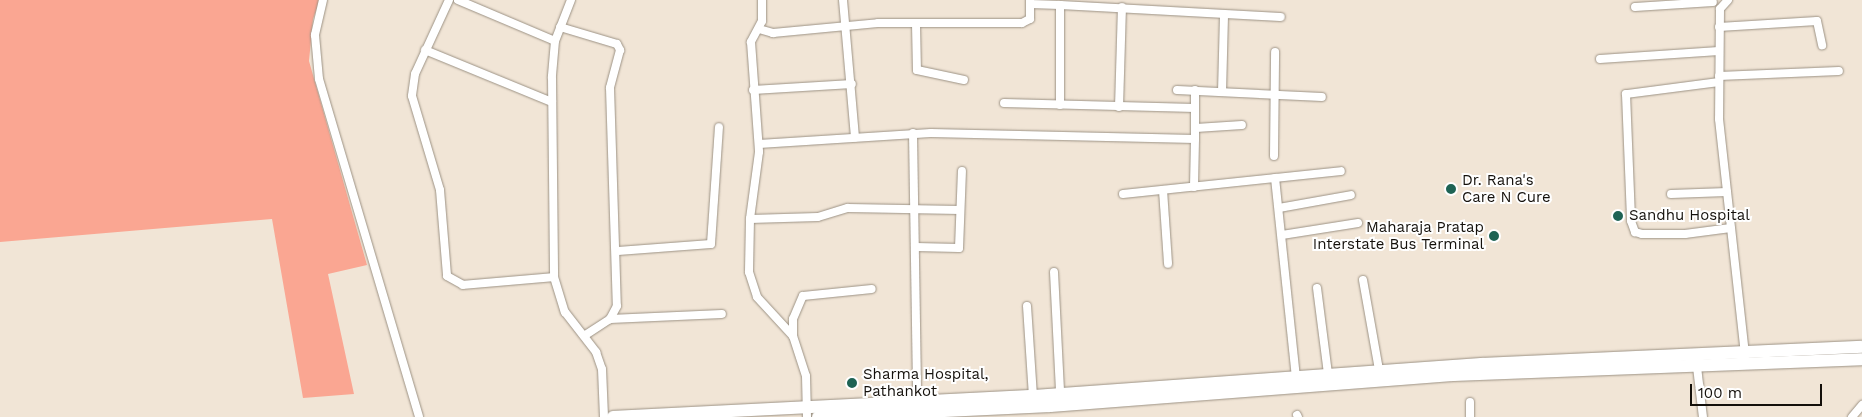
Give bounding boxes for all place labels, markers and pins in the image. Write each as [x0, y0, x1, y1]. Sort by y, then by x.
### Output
place label: Dr. Rana's Care N Cure [1462, 171, 1551, 206]
marker: Dr. Rana's Care N Cure [1444, 182, 1458, 196]
place label: Sandhu Hospital [1629, 207, 1750, 225]
marker: Sandhu Hospital [1611, 209, 1625, 223]
place label: Maharaja Pratap Interstate Bus Terminal [1312, 218, 1484, 253]
marker: Maharaja Pratap Interstate Bus Terminal [1488, 230, 1500, 242]
place label: Sharma Hospital, Pathankot [863, 365, 989, 400]
marker: Sharma Hospital, Pathankot [845, 376, 859, 390]

